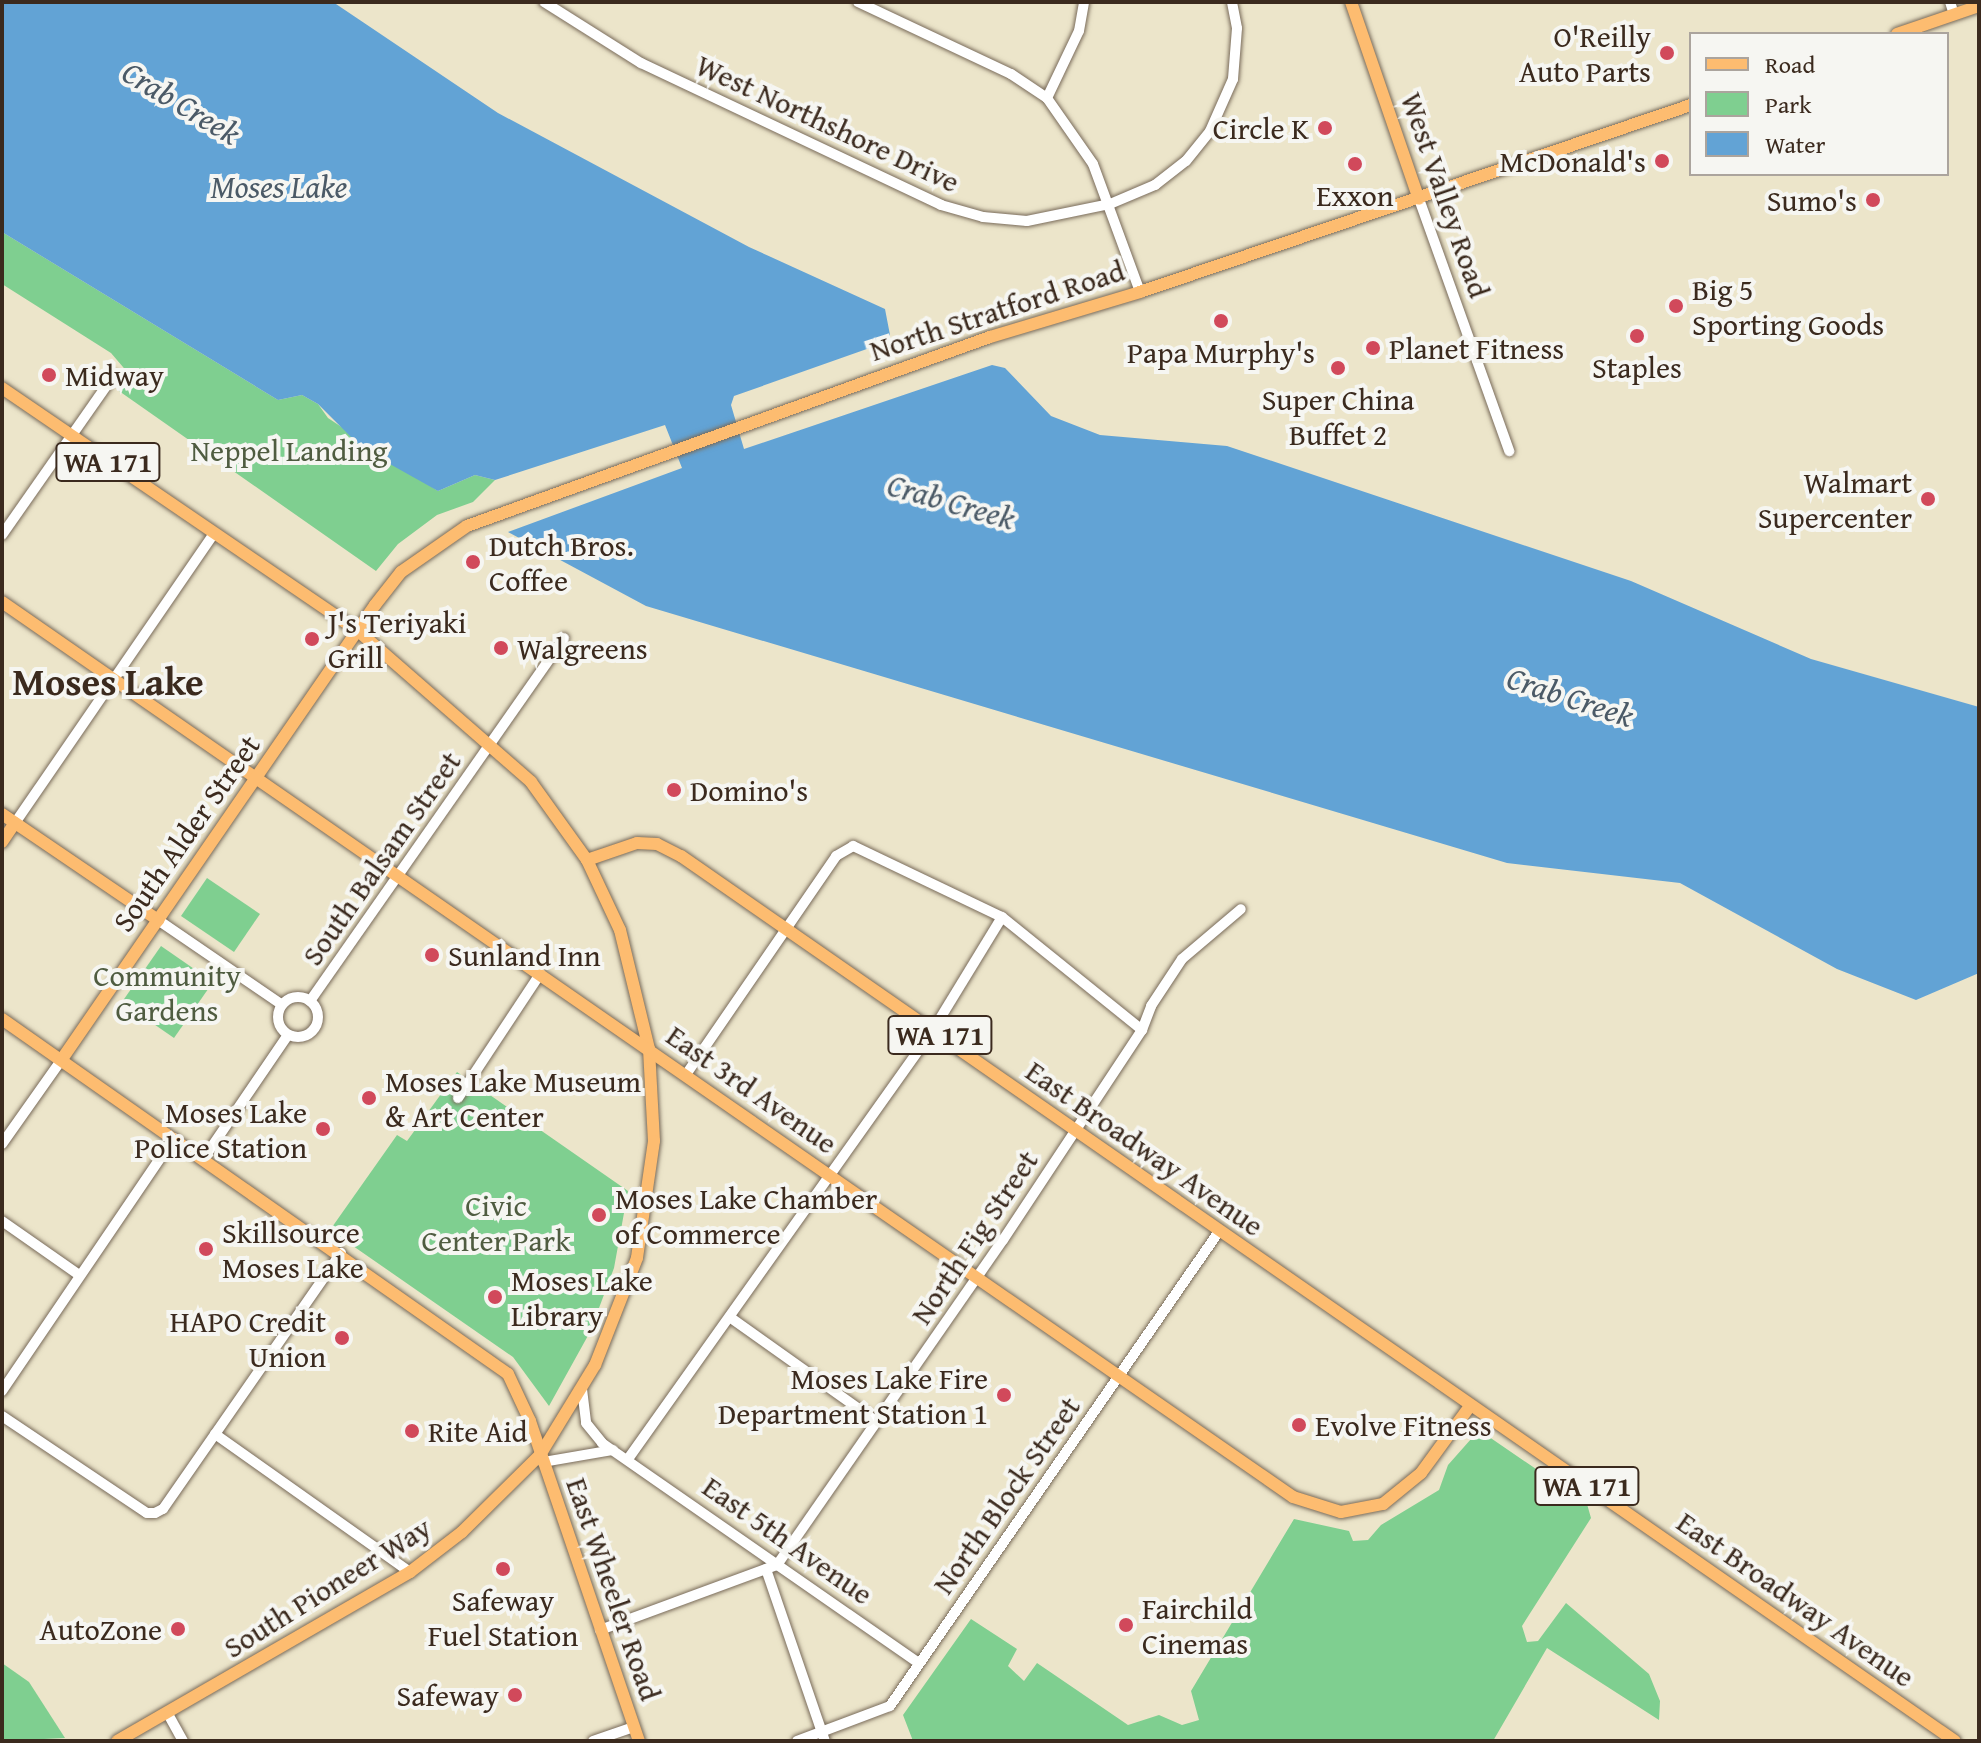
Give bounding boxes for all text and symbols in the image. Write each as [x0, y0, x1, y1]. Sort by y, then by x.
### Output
place label: O'Reilly Auto Parts [1519, 18, 1651, 88]
legend [1689, 32, 1949, 176]
marker: O'Reilly Auto Parts [1658, 44, 1676, 62]
street label: West Northshore Drive [691, 46, 965, 200]
text: Road [1765, 47, 1815, 82]
water label: Crab Creek [115, 53, 247, 153]
text: Park [1765, 87, 1811, 122]
street label: West Valley Road [1394, 88, 1498, 302]
place label: Circle K [1213, 110, 1309, 146]
marker: Circle K [1316, 119, 1334, 137]
text: Water [1765, 127, 1825, 162]
place label: McDonald's [1499, 143, 1646, 179]
marker: McDonald's [1653, 152, 1671, 170]
marker: Exxon [1346, 155, 1364, 173]
water label: Moses Lake [211, 168, 347, 206]
place label: Exxon [1316, 177, 1394, 213]
place label: Sumo's [1767, 182, 1857, 218]
marker: Sumo's [1864, 191, 1882, 209]
street label: North Stratford Road [865, 252, 1129, 368]
place label: Big 5 Sporting Goods [1692, 271, 1884, 342]
marker: Big 5 Sporting Goods [1667, 297, 1685, 315]
marker: Papa Murphy's [1212, 312, 1230, 330]
marker: Staples [1628, 327, 1646, 345]
place label: Planet Fitness [1389, 330, 1564, 366]
place label: Papa Murphy's [1127, 334, 1315, 370]
marker: Planet Fitness [1364, 339, 1382, 357]
place label: Staples [1592, 349, 1682, 385]
place label: Midway [65, 357, 164, 393]
marker: Super China Buffet 2 [1329, 359, 1347, 377]
marker: Midway [40, 366, 58, 384]
place label: Super China Buffet 2 [1262, 381, 1414, 452]
park label: Neppel Landing [190, 432, 388, 468]
road number: WA 171 [54, 438, 162, 486]
place label: Walmart Supercenter [1758, 464, 1912, 534]
water label: Crab Creek [883, 466, 1019, 538]
marker: Walmart Supercenter [1919, 490, 1937, 508]
place label: Dutch Bros. Coffee [489, 527, 634, 598]
marker: Dutch Bros. Coffee [464, 553, 482, 571]
place label: J's Teriyaki Grill [328, 604, 467, 674]
marker: J's Teriyaki Grill [303, 630, 321, 648]
place label: Walgreens [517, 630, 648, 666]
marker: Walgreens [492, 639, 510, 657]
district label: Moses Lake [12, 659, 204, 705]
water label: Crab Creek [1502, 659, 1638, 735]
street label: South Alder Street [105, 728, 267, 938]
street label: South Balsam Street [294, 744, 468, 972]
place label: Domino's [690, 772, 808, 808]
marker: Domino's [665, 781, 683, 799]
place label: Sunland Inn [448, 937, 601, 973]
marker: Sunland Inn [423, 946, 441, 964]
park label: Community Gardens [93, 957, 241, 1028]
road number: WA 171 [886, 1011, 994, 1059]
street label: East 3rd Avenue [660, 1017, 844, 1161]
street label: East Broadway Avenue [1019, 1052, 1271, 1244]
place label: Moses Lake Museum & Art Center [385, 1063, 641, 1134]
marker: Moses Lake Museum & Art Center [360, 1089, 378, 1107]
place label: Moses Lake Police Station [134, 1094, 307, 1164]
marker: Moses Lake Police Station [314, 1120, 332, 1138]
street label: North Fig Street [903, 1143, 1045, 1331]
place label: Moses Lake Chamber of Commerce [615, 1180, 877, 1250]
park label: Civic Center Park [422, 1187, 570, 1258]
marker: Moses Lake Chamber of Commerce [590, 1206, 608, 1224]
place label: Skillsource Moses Lake [222, 1214, 364, 1284]
marker: Skillsource Moses Lake [197, 1240, 215, 1258]
place label: Moses Lake Library [511, 1262, 653, 1332]
marker: Moses Lake Library [486, 1288, 504, 1306]
place label: HAPO Credit Union [170, 1303, 326, 1374]
marker: HAPO Credit Union [333, 1329, 351, 1347]
place label: Moses Lake Fire Department Station 1 [718, 1360, 988, 1430]
marker: Moses Lake Fire Department Station 1 [995, 1386, 1013, 1404]
street label: North Block Street [925, 1389, 1087, 1601]
place label: Evolve Fitness [1315, 1407, 1492, 1443]
place label: Rite Aid [428, 1413, 528, 1449]
marker: Evolve Fitness [1290, 1416, 1308, 1434]
marker: Rite Aid [403, 1422, 421, 1440]
road number: WA 171 [1533, 1462, 1641, 1510]
street label: East 5th Avenue [696, 1468, 880, 1612]
street label: East Wheeler Road [559, 1473, 669, 1705]
street label: East Broadway Avenue [1670, 1503, 1922, 1695]
street label: South Pioneer Way [217, 1509, 437, 1665]
marker: Safeway Fuel Station [494, 1560, 512, 1578]
place label: Safeway Fuel Station [428, 1582, 578, 1652]
place label: Fairchild Cinemas [1142, 1590, 1253, 1660]
place label: AutoZone [40, 1611, 162, 1647]
marker: Fairchild Cinemas [1117, 1616, 1135, 1634]
marker: AutoZone [169, 1620, 187, 1638]
place label: Safeway [397, 1677, 499, 1713]
marker: Safeway [506, 1686, 524, 1704]

